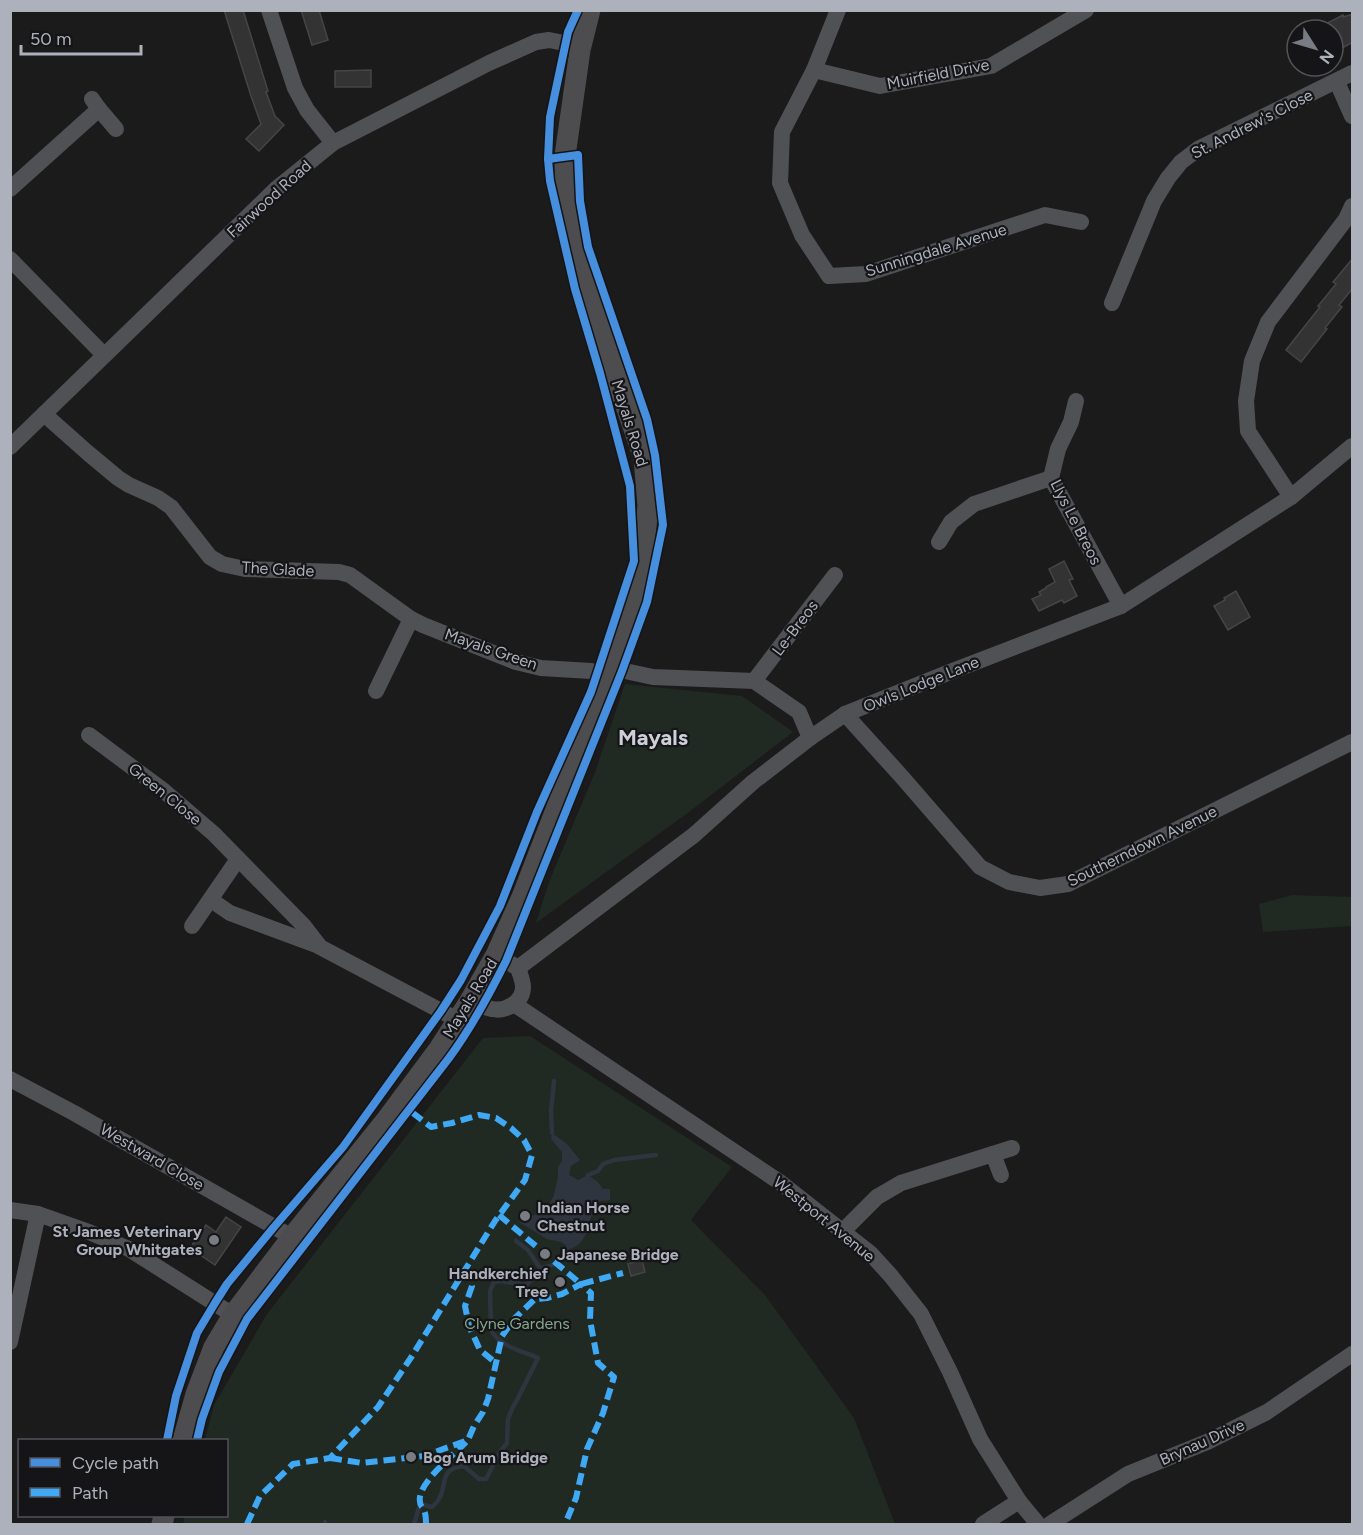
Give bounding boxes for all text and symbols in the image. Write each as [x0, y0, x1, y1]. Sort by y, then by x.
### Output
scale bar [21, 18, 141, 56]
north arrow [1285, 18, 1345, 78]
text: 50 m [30, 28, 72, 50]
text: N [1315, 46, 1338, 67]
street label: Muirfield Drive [885, 55, 991, 93]
street label: St. Andrew's Close [1188, 85, 1316, 163]
street label: Fairwood Road [223, 156, 315, 242]
street label: Sunningdale Avenue [863, 219, 1009, 281]
street label: Mayals Road [608, 377, 652, 469]
street label: Llys Le Breos [1046, 476, 1106, 568]
street label: The Glade [241, 558, 315, 580]
street label: Le-Breos [768, 597, 822, 659]
street label: Mayals Green [442, 624, 540, 674]
street label: Owls Lodge Lane [860, 652, 982, 716]
district label: Mayals [618, 724, 688, 751]
street label: Green Close [125, 759, 206, 829]
street label: Southerndown Avenue [1064, 801, 1220, 890]
street label: Mayals Road [439, 955, 501, 1041]
street label: Westward Close [97, 1120, 208, 1195]
street label: Westport Avenue [769, 1172, 879, 1266]
place label: Indian Horse Chestnut [537, 1198, 630, 1235]
marker: Indian Horse Chestnut [518, 1209, 532, 1223]
place label: St James Veterinary Group Whitgates [53, 1222, 203, 1259]
marker: St James Veterinary Group Whitgates [207, 1233, 221, 1247]
place label: Japanese Bridge [557, 1245, 679, 1264]
marker: Japanese Bridge [538, 1247, 552, 1261]
place label: Handkerchief Tree [449, 1264, 549, 1301]
marker: Handkerchief Tree [553, 1275, 567, 1289]
park label: Clyne Gardens [464, 1314, 570, 1333]
street label: Brynau Drive [1157, 1415, 1247, 1469]
legend [18, 1439, 228, 1517]
place label: Bog Arum Bridge [423, 1448, 548, 1467]
marker: Bog Arum Bridge [404, 1450, 418, 1464]
text: Cycle path [72, 1452, 159, 1474]
text: Path [72, 1482, 108, 1504]

